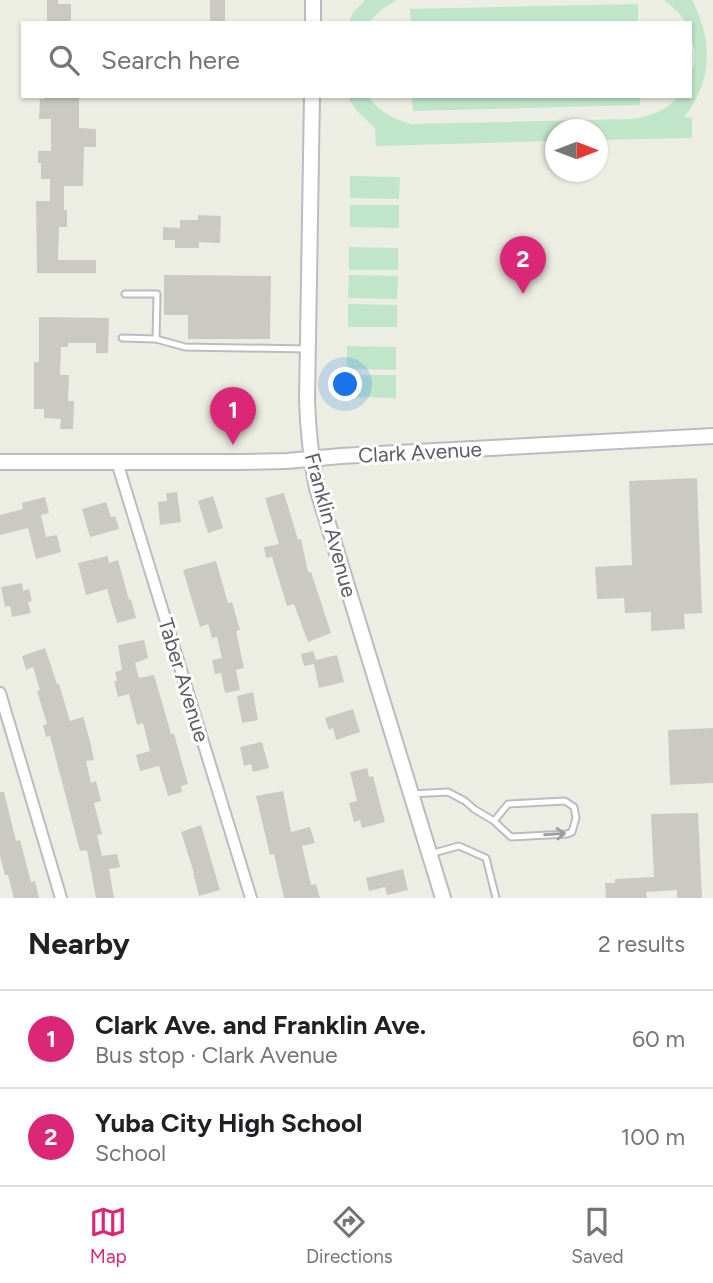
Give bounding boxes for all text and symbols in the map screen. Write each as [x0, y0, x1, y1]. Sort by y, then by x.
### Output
search box [21, 21, 692, 98]
icon: search [45, 41, 83, 79]
text: Search here [101, 44, 240, 76]
north arrow [545, 119, 608, 182]
pin: 2 [500, 236, 546, 294]
your location [328, 367, 362, 401]
pin: 1 [210, 387, 256, 445]
street label: Clark Avenue [357, 436, 483, 468]
street label: Franklin Avenue [300, 450, 362, 600]
street label: Taber Avenue [153, 615, 215, 745]
one-way arrow [544, 828, 567, 841]
text: Nearby [28, 925, 130, 962]
text: 2 results [598, 930, 685, 958]
text: Clark Ave. and Franklin Ave. [95, 1009, 426, 1041]
text: 1 [46, 1025, 56, 1053]
text: 60 m [632, 1025, 685, 1053]
text: Bus stop · Clark Avenue [95, 1041, 338, 1069]
text: Yuba City High School [95, 1107, 362, 1139]
text: 2 [44, 1123, 58, 1151]
text: 100 m [621, 1123, 685, 1151]
text: School [95, 1139, 166, 1167]
tab: Map [89, 1203, 127, 1268]
tab: Directions [306, 1203, 393, 1268]
tab: Saved [571, 1203, 624, 1268]

